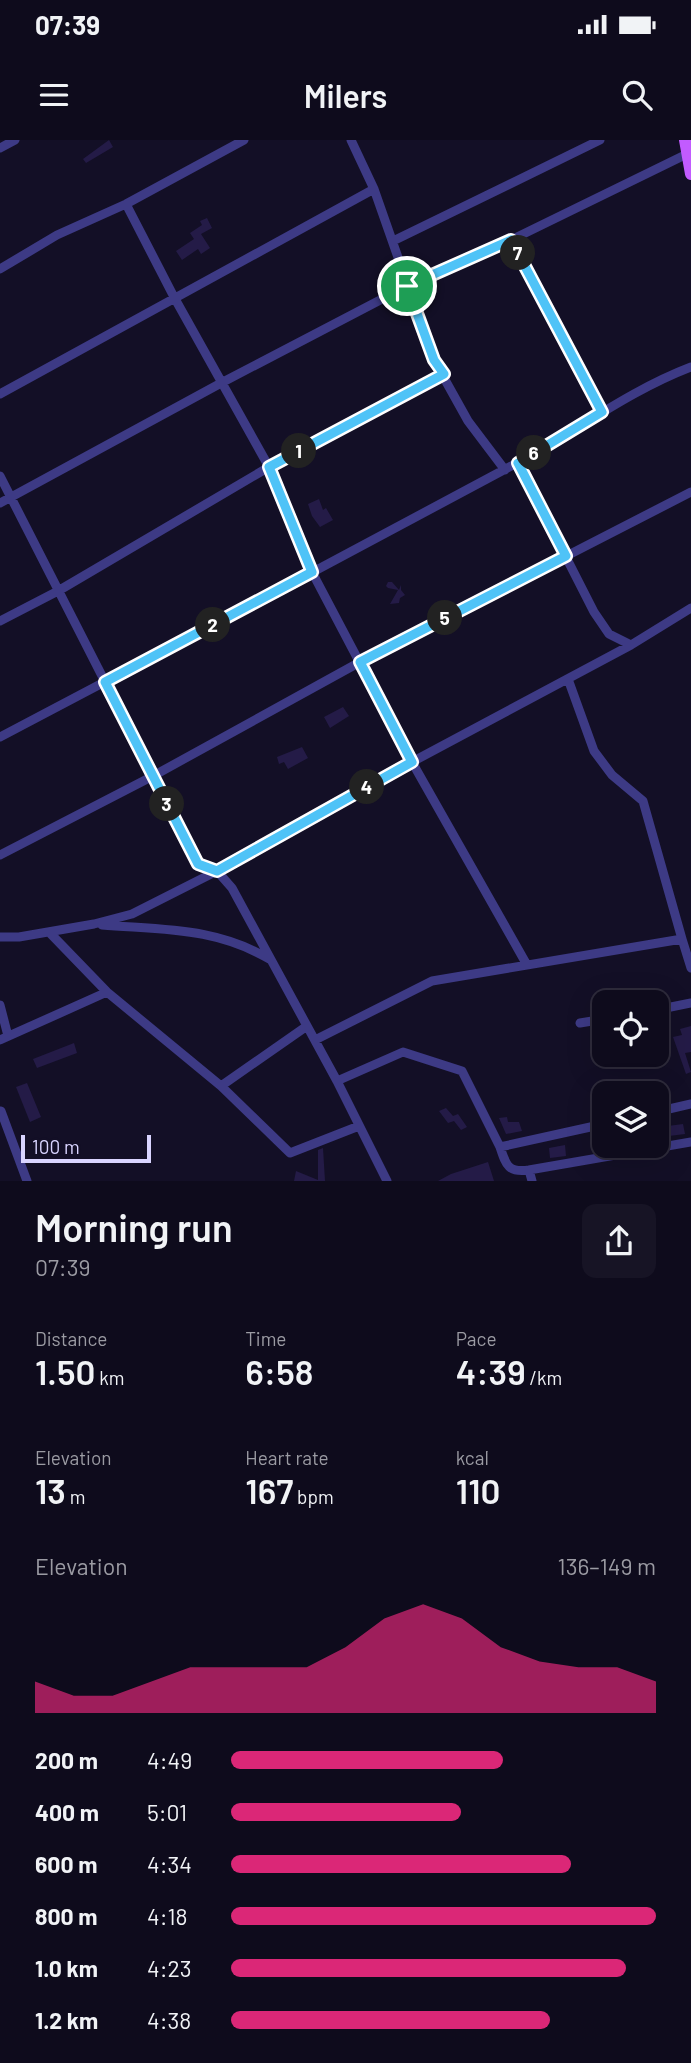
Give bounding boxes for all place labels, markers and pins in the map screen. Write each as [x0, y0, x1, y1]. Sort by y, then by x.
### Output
pin: 7 [500, 236, 536, 270]
pin [377, 256, 437, 316]
pin: 1 [282, 434, 316, 468]
pin: 6 [516, 436, 552, 470]
pin: 5 [428, 601, 462, 636]
pin: 2 [196, 608, 230, 643]
pin: 4 [350, 770, 384, 804]
pin: 3 [150, 786, 184, 822]

